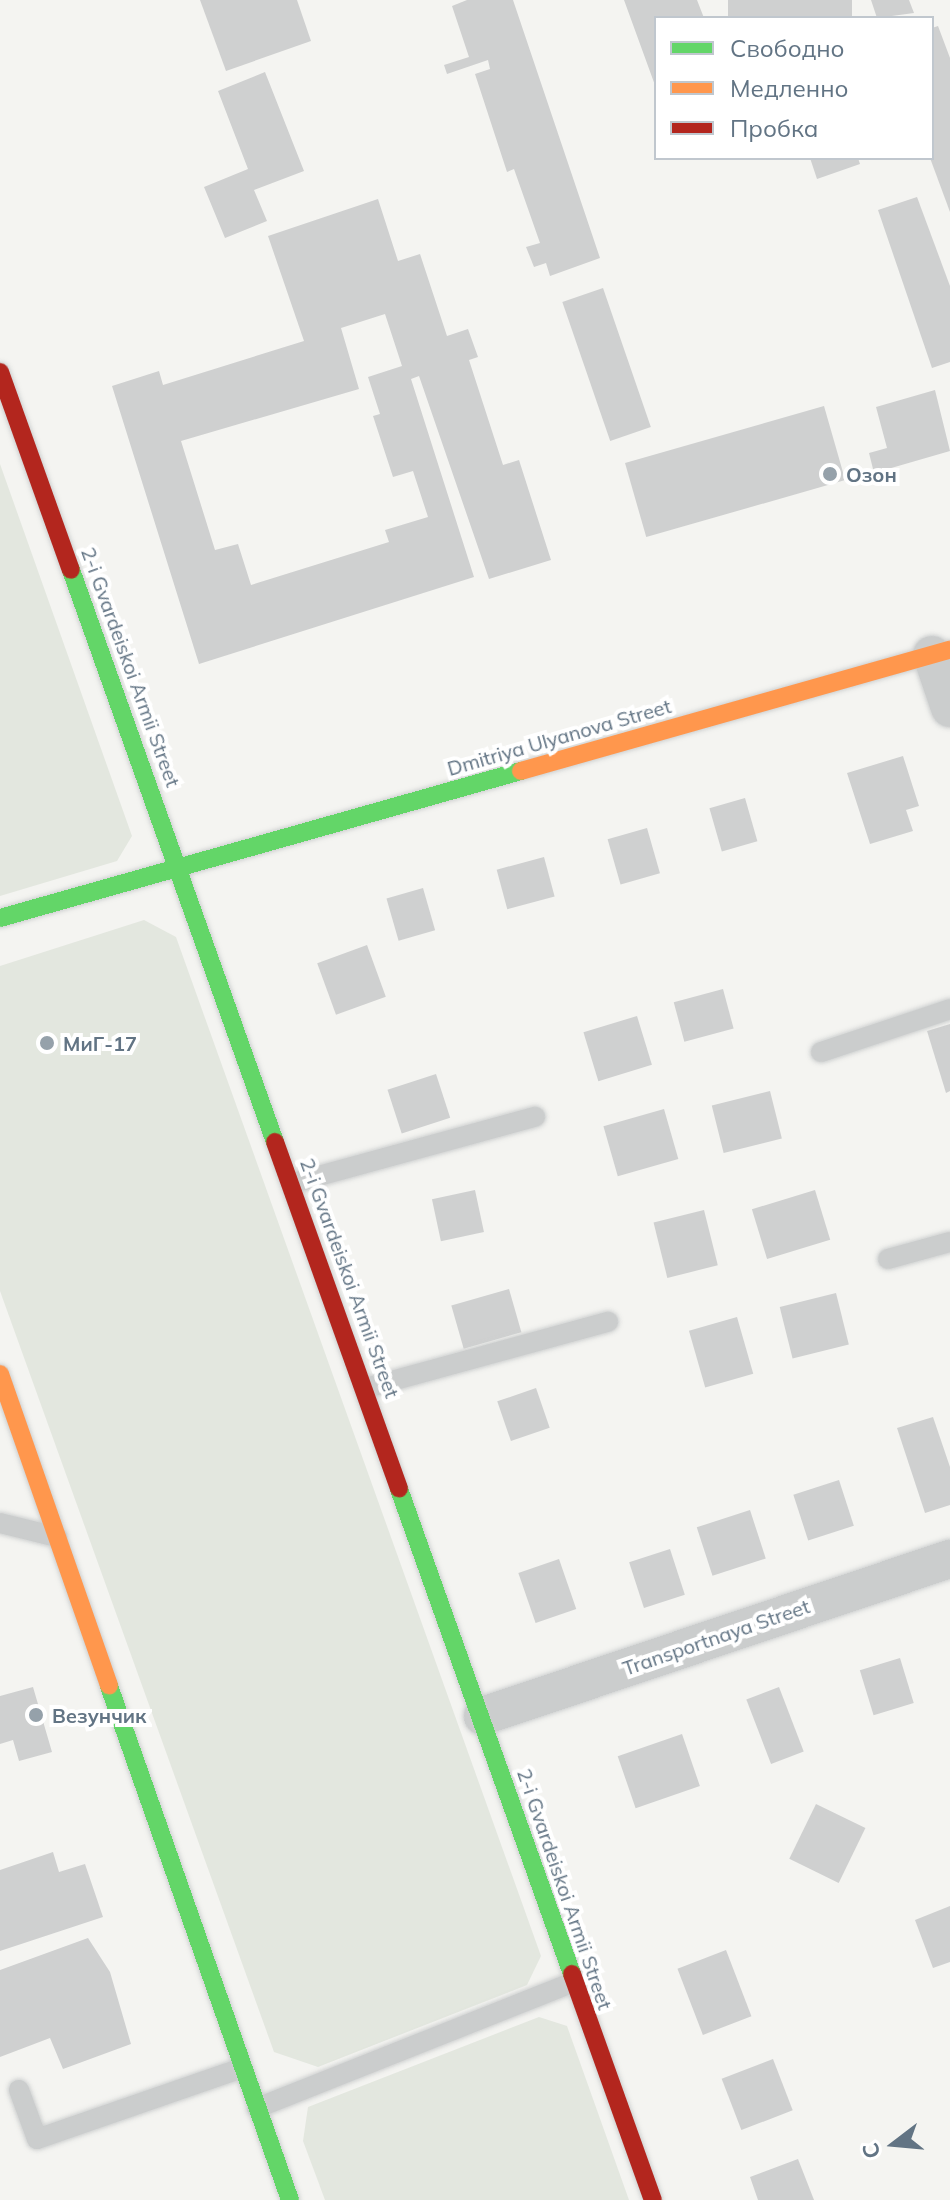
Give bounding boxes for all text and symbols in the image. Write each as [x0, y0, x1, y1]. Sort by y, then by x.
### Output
legend [654, 16, 934, 160]
text: Свободно [730, 33, 845, 63]
text: Медленно [730, 73, 849, 103]
text: Пробка [730, 113, 818, 143]
place label: Озон [846, 462, 897, 486]
marker: Озон [821, 465, 839, 483]
street label: 2-i Gvardeiskoi Armii Street [76, 544, 186, 790]
street label: Dmitriya Ulyanova Street [444, 694, 674, 780]
place label: МиГ-17 [63, 1031, 137, 1055]
marker: МиГ-17 [38, 1034, 56, 1052]
street label: 2-i Gvardeiskoi Armii Street [295, 1155, 405, 1401]
street label: Transportnaya Street [619, 1594, 813, 1680]
place label: Везунчик [52, 1703, 147, 1727]
marker: Везунчик [27, 1706, 45, 1724]
street label: 2-i Gvardeiskoi Armii Street [512, 1765, 618, 2013]
north arrow [854, 2104, 934, 2184]
text: С [855, 2140, 886, 2162]

